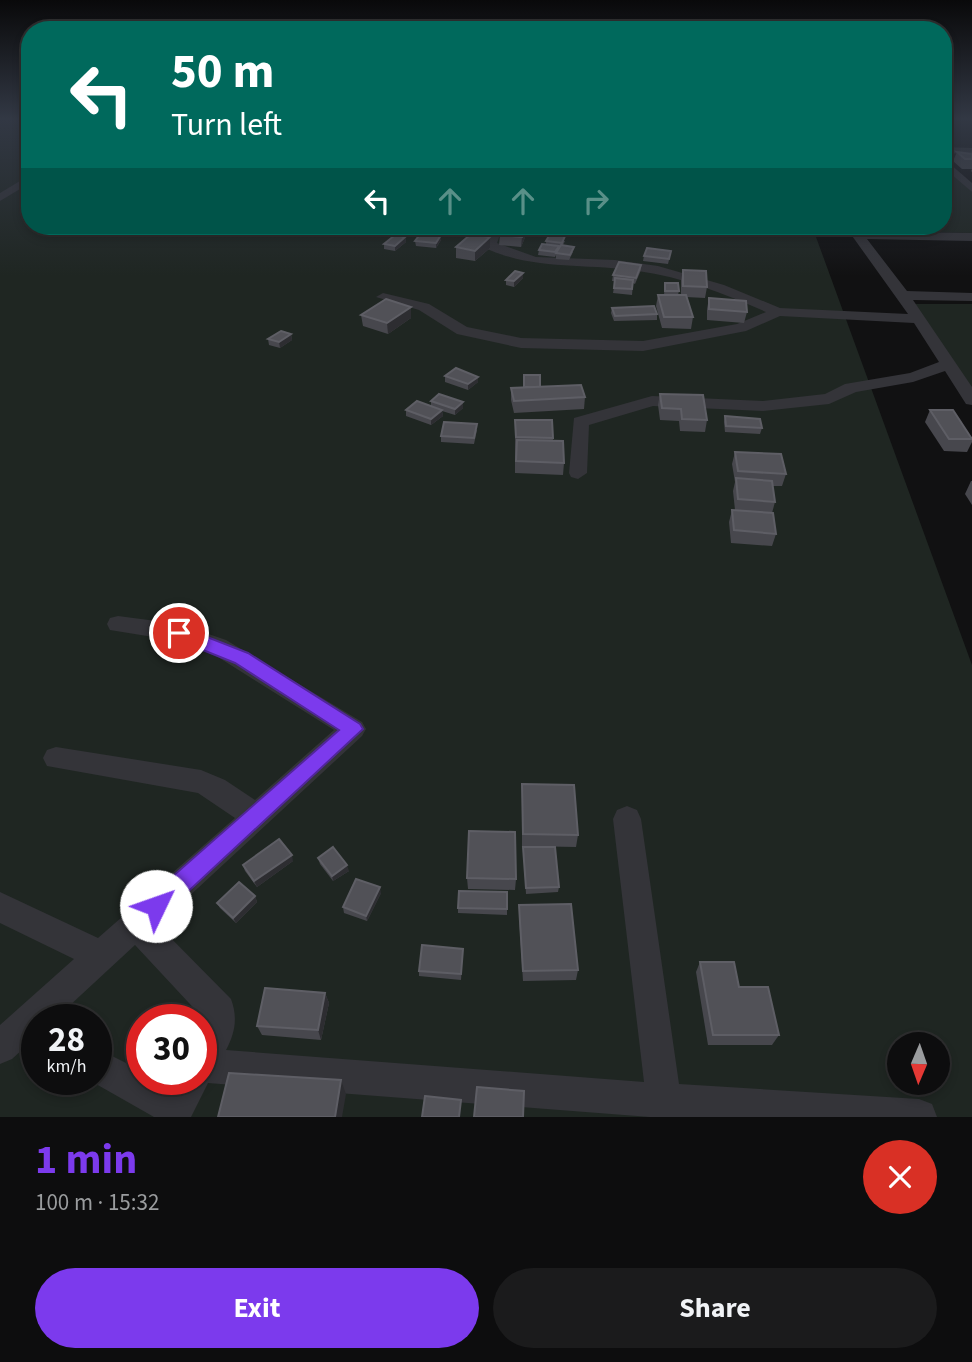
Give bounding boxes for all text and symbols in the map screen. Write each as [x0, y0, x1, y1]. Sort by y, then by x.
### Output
text: 50 m [171, 37, 275, 107]
icon: left [56, 49, 147, 140]
text: Turn left [171, 102, 282, 148]
icon: left [358, 182, 396, 220]
icon: ahead [431, 182, 469, 220]
icon: ahead [504, 182, 542, 220]
icon: right [577, 182, 615, 220]
pin [149, 603, 209, 663]
icon: arrive [160, 614, 198, 652]
position arrow [119, 869, 193, 943]
speed limit sign: 30 [126, 1004, 217, 1095]
text: 28 [48, 1015, 85, 1065]
north arrow [887, 1032, 950, 1096]
map controls [887, 1032, 950, 1095]
text: km/h [47, 1054, 86, 1079]
text: 1 min [35, 1130, 137, 1190]
button: close [863, 1140, 937, 1214]
text: 100 m · 15:32 [35, 1186, 159, 1219]
button: Exit [35, 1268, 479, 1348]
button: Share [493, 1268, 937, 1348]

